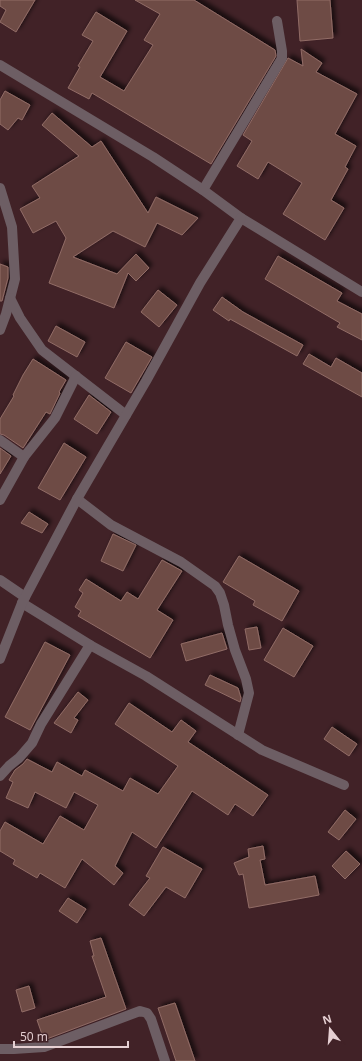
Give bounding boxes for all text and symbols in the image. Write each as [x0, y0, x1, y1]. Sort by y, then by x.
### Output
north arrow [310, 1009, 350, 1049]
text: N [320, 1010, 333, 1027]
scale bar [14, 1023, 128, 1049]
text: 50 m [20, 1028, 48, 1045]

